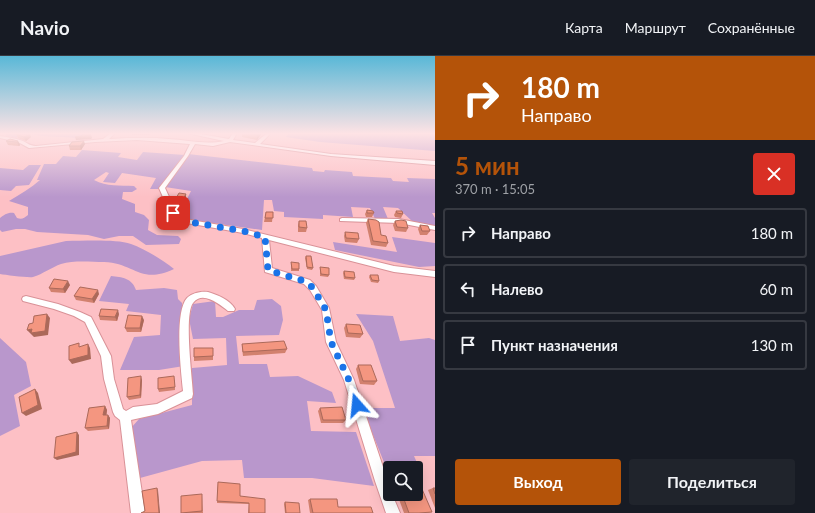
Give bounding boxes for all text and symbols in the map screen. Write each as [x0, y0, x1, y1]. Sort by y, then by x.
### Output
text: Navio [20, 16, 70, 39]
text: Карта [565, 19, 603, 36]
text: Маршрут [625, 19, 686, 36]
text: Сохранённые [708, 19, 795, 36]
text: 180 m [521, 70, 600, 104]
icon: right [455, 72, 507, 124]
text: Направо [521, 104, 592, 126]
text: 5 мин [455, 151, 520, 180]
button: close [753, 153, 795, 195]
text: 370 m · 15:05 [455, 181, 535, 197]
pin [156, 196, 190, 230]
icon: arrive [162, 202, 184, 224]
icon: right [457, 222, 479, 244]
text: Направо [491, 224, 551, 242]
text: 180 m [751, 224, 793, 242]
icon: left [457, 278, 479, 300]
text: Налево [491, 280, 543, 298]
text: 60 m [759, 280, 793, 298]
icon: arrive [457, 334, 479, 356]
text: Пункт назначения [491, 336, 618, 354]
text: 130 m [751, 336, 793, 354]
position arrow [336, 384, 378, 426]
button: Выход [455, 459, 621, 505]
button: Поделиться [629, 459, 795, 505]
map controls [383, 461, 423, 501]
button: search [383, 461, 423, 501]

